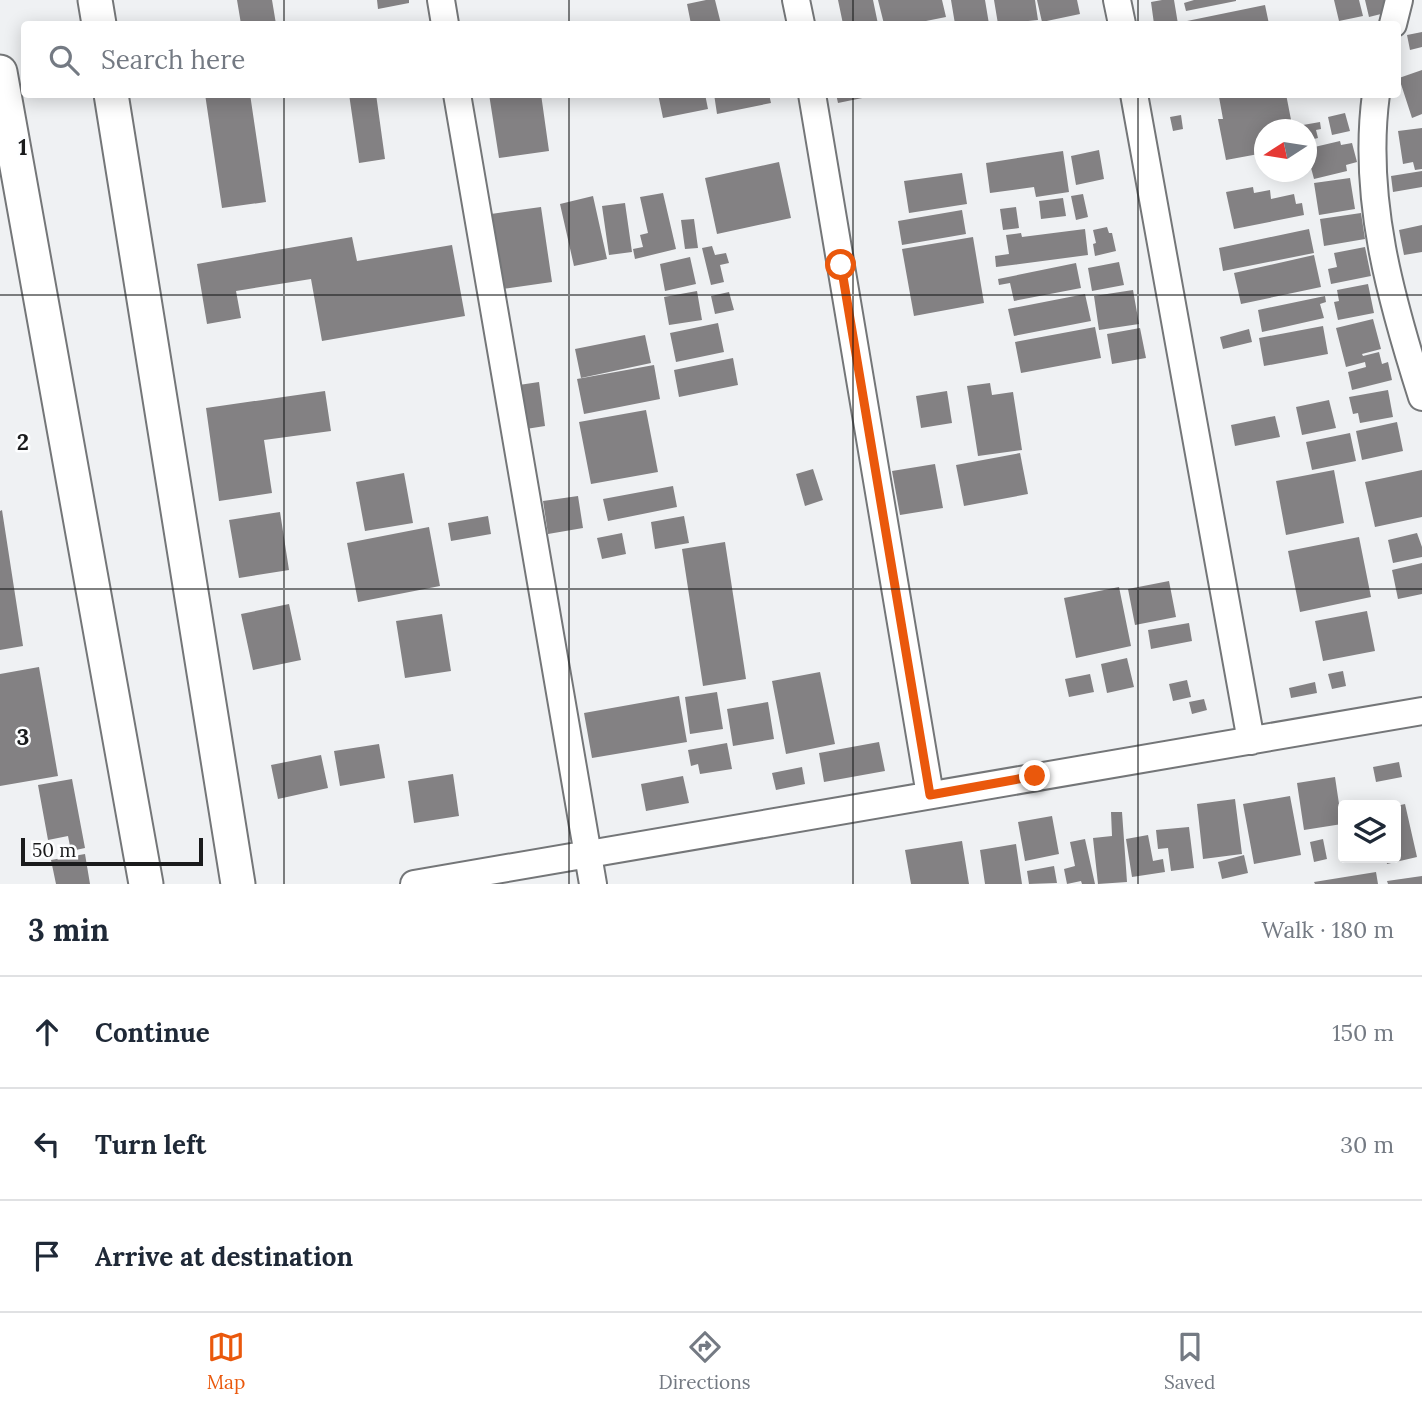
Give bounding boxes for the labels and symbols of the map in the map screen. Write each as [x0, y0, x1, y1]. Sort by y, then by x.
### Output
north arrow [1254, 119, 1317, 182]
text: 1 [18, 132, 28, 161]
route start [825, 249, 856, 280]
text: 2 [17, 427, 29, 456]
text: 3 [17, 722, 29, 751]
route end [1019, 760, 1050, 791]
scale bar [21, 835, 203, 867]

